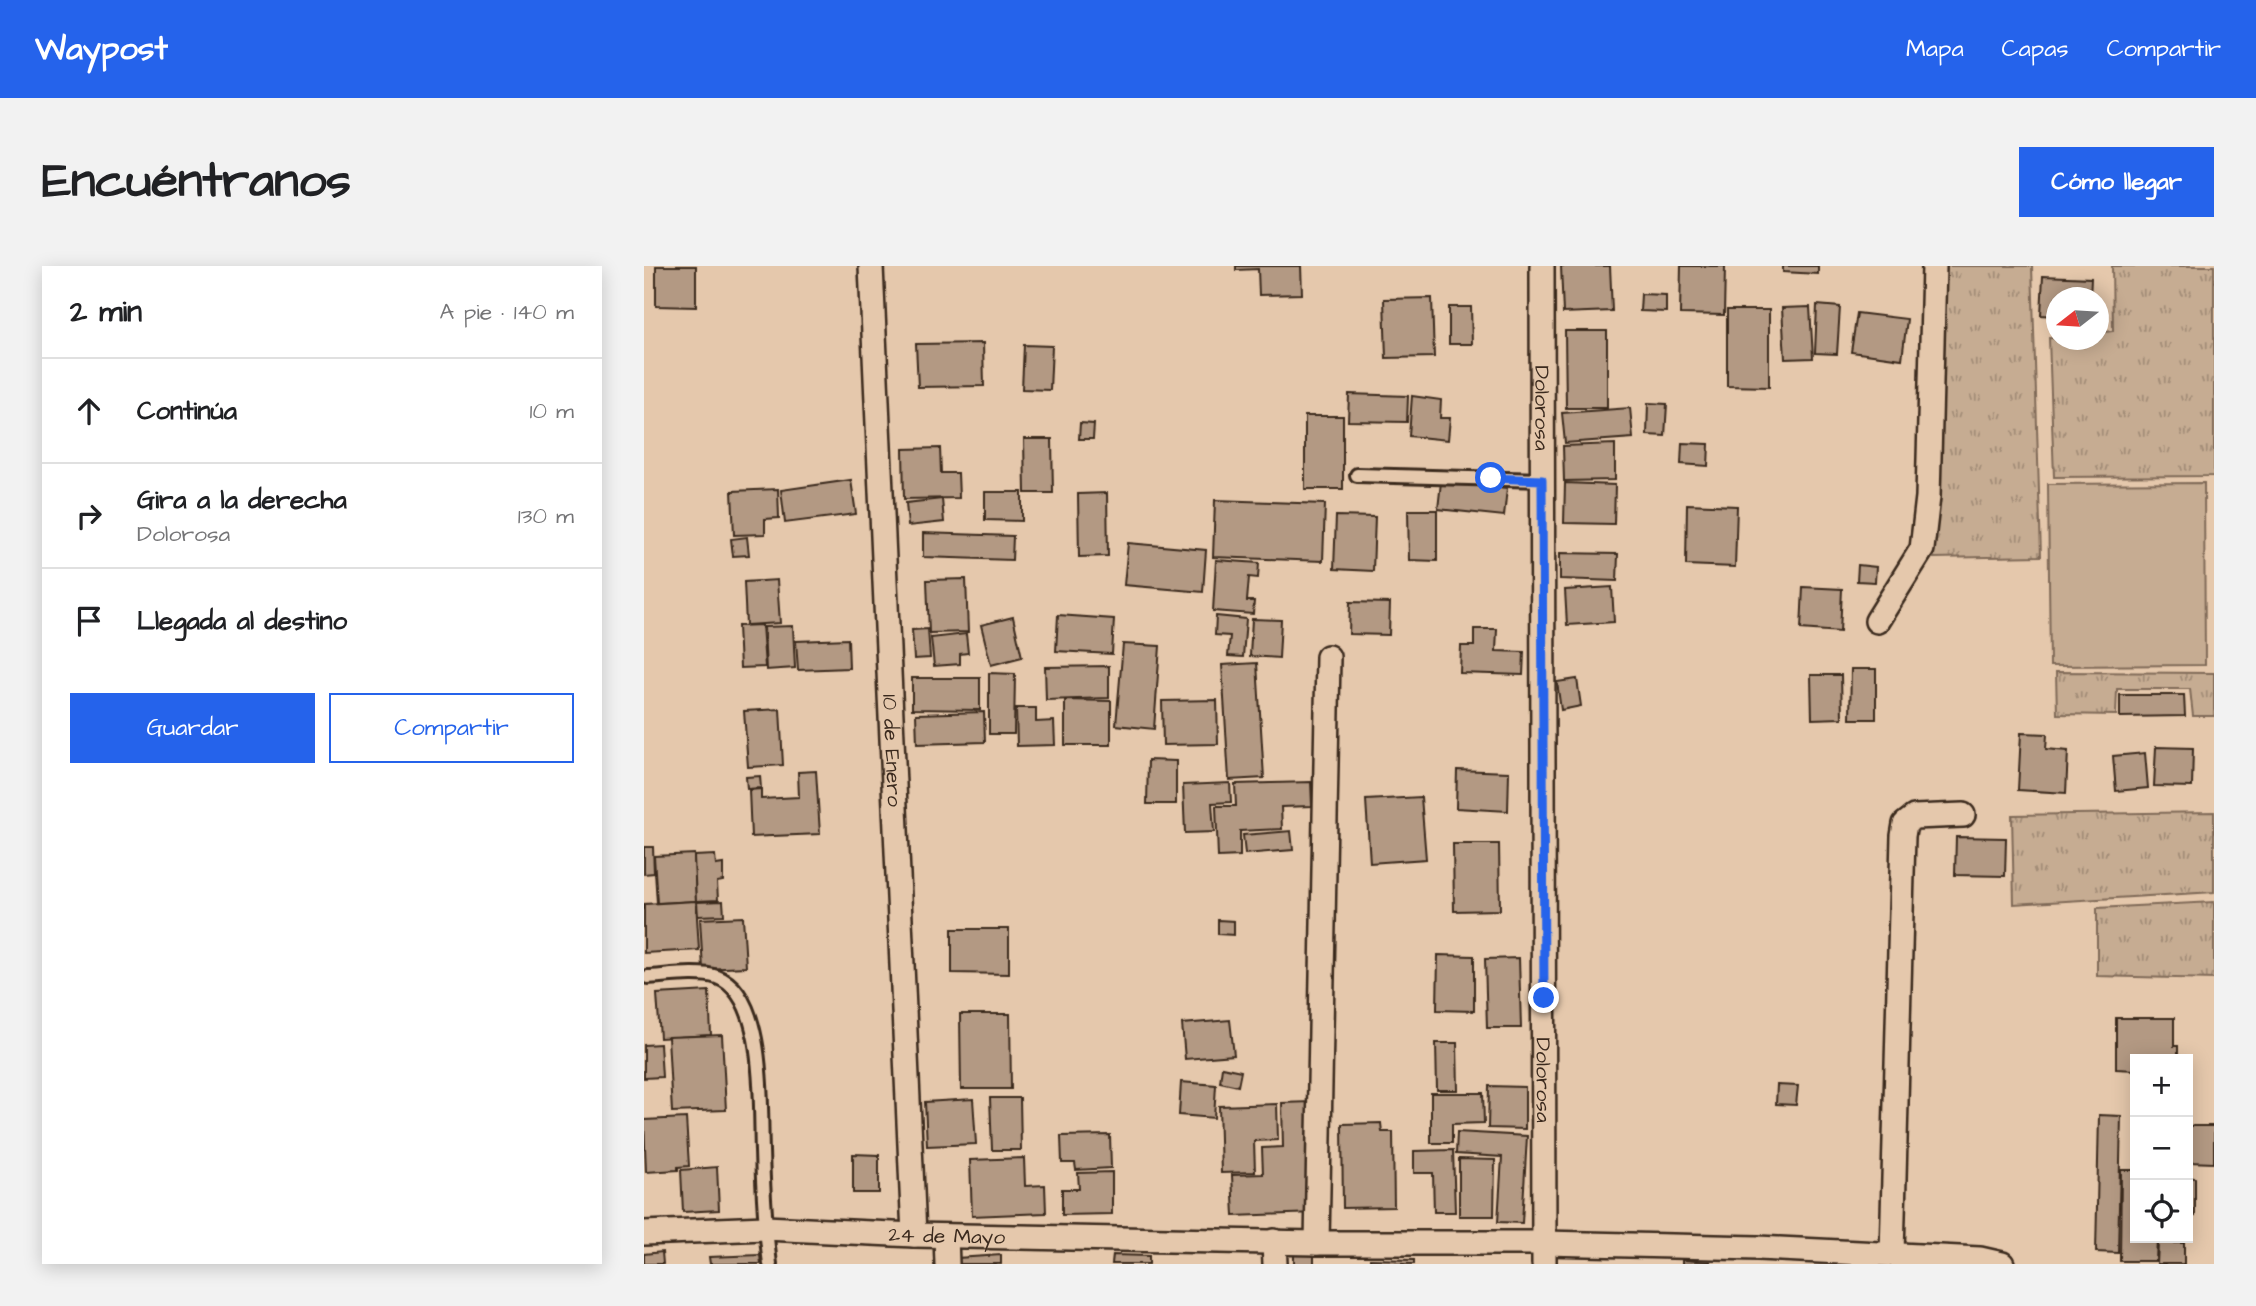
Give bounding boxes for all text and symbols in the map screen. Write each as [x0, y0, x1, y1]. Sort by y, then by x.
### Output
text: Waypost [35, 26, 168, 72]
text: Mapa [1906, 32, 1964, 66]
text: Capas [2002, 32, 2068, 66]
text: Compartir [2106, 32, 2221, 66]
button: Cómo llegar [2019, 147, 2214, 217]
text: Encuéntranos [42, 148, 351, 216]
north arrow [2046, 287, 2109, 350]
text: 2 min [70, 291, 142, 333]
text: A pie · 140 m [439, 296, 574, 328]
street label: Dolorosa [1528, 365, 1557, 451]
icon: ahead [70, 392, 108, 430]
text: Continúa [137, 393, 237, 429]
text: 10 m [529, 395, 574, 427]
route start [1475, 462, 1506, 493]
text: Gira a la derecha [137, 482, 347, 518]
icon: right [70, 497, 108, 535]
text: 130 m [518, 500, 574, 532]
text: Dolorosa [137, 518, 230, 550]
icon: arrive [70, 602, 108, 640]
text: Llegada al destino [137, 603, 347, 639]
button: Guardar [70, 693, 315, 763]
button: Compartir [329, 693, 574, 763]
street label: 10 de Enero [876, 694, 909, 808]
route end [1528, 982, 1559, 1013]
street label: Dolorosa [1529, 1037, 1558, 1123]
map controls [2130, 1054, 2193, 1243]
button: + [2130, 1054, 2193, 1117]
button: − [2130, 1117, 2193, 1180]
button: locate [2130, 1180, 2193, 1243]
street label: 24 de Mayo [888, 1219, 1006, 1253]

